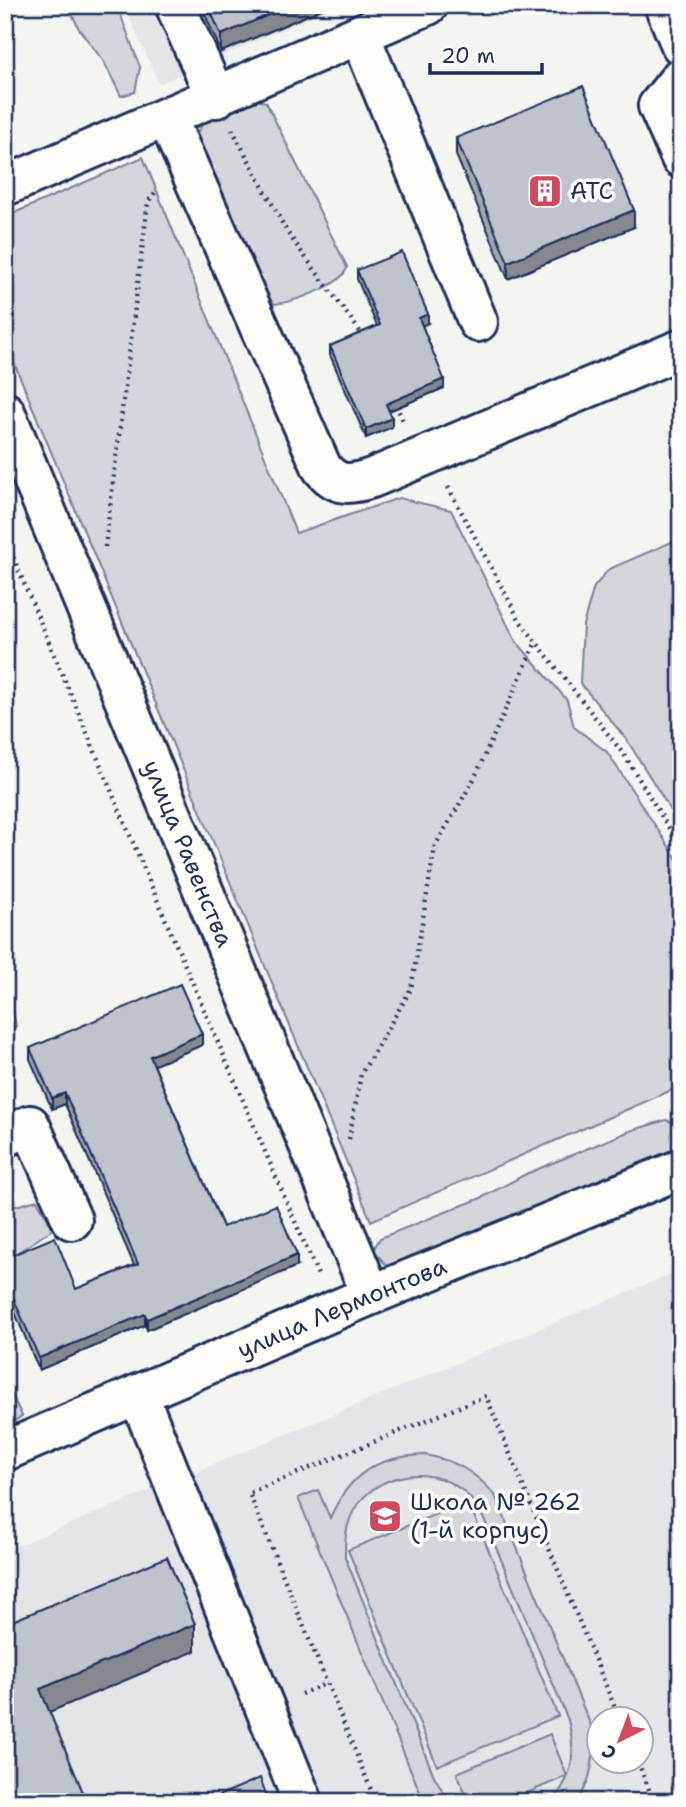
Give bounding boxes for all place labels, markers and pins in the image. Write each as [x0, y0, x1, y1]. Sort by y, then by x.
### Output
building icon: АТС [526, 172, 564, 210]
place label: АТС [570, 175, 613, 207]
place label: Школа № 262 (1-й корпус) [410, 1486, 581, 1546]
school or university icon: Школа № 262 (1-й корпус) [366, 1497, 404, 1535]

